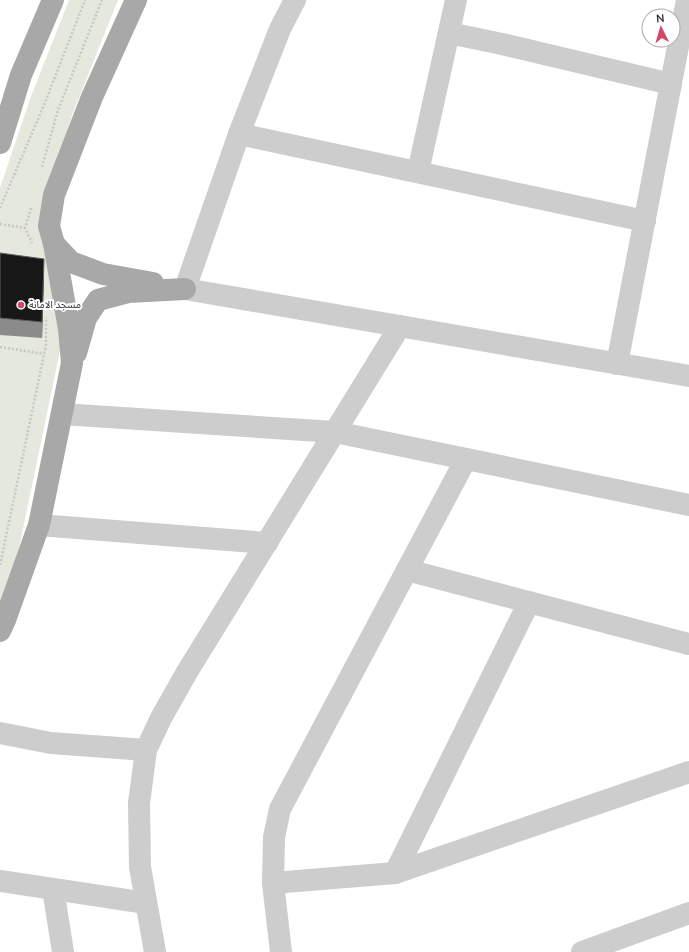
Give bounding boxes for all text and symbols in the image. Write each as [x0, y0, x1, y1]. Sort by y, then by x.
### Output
north arrow [641, 8, 681, 48]
text: N [655, 11, 665, 26]
place label: مسجد الامانة [29, 298, 81, 312]
marker: مسجد الامانة [16, 300, 26, 310]

